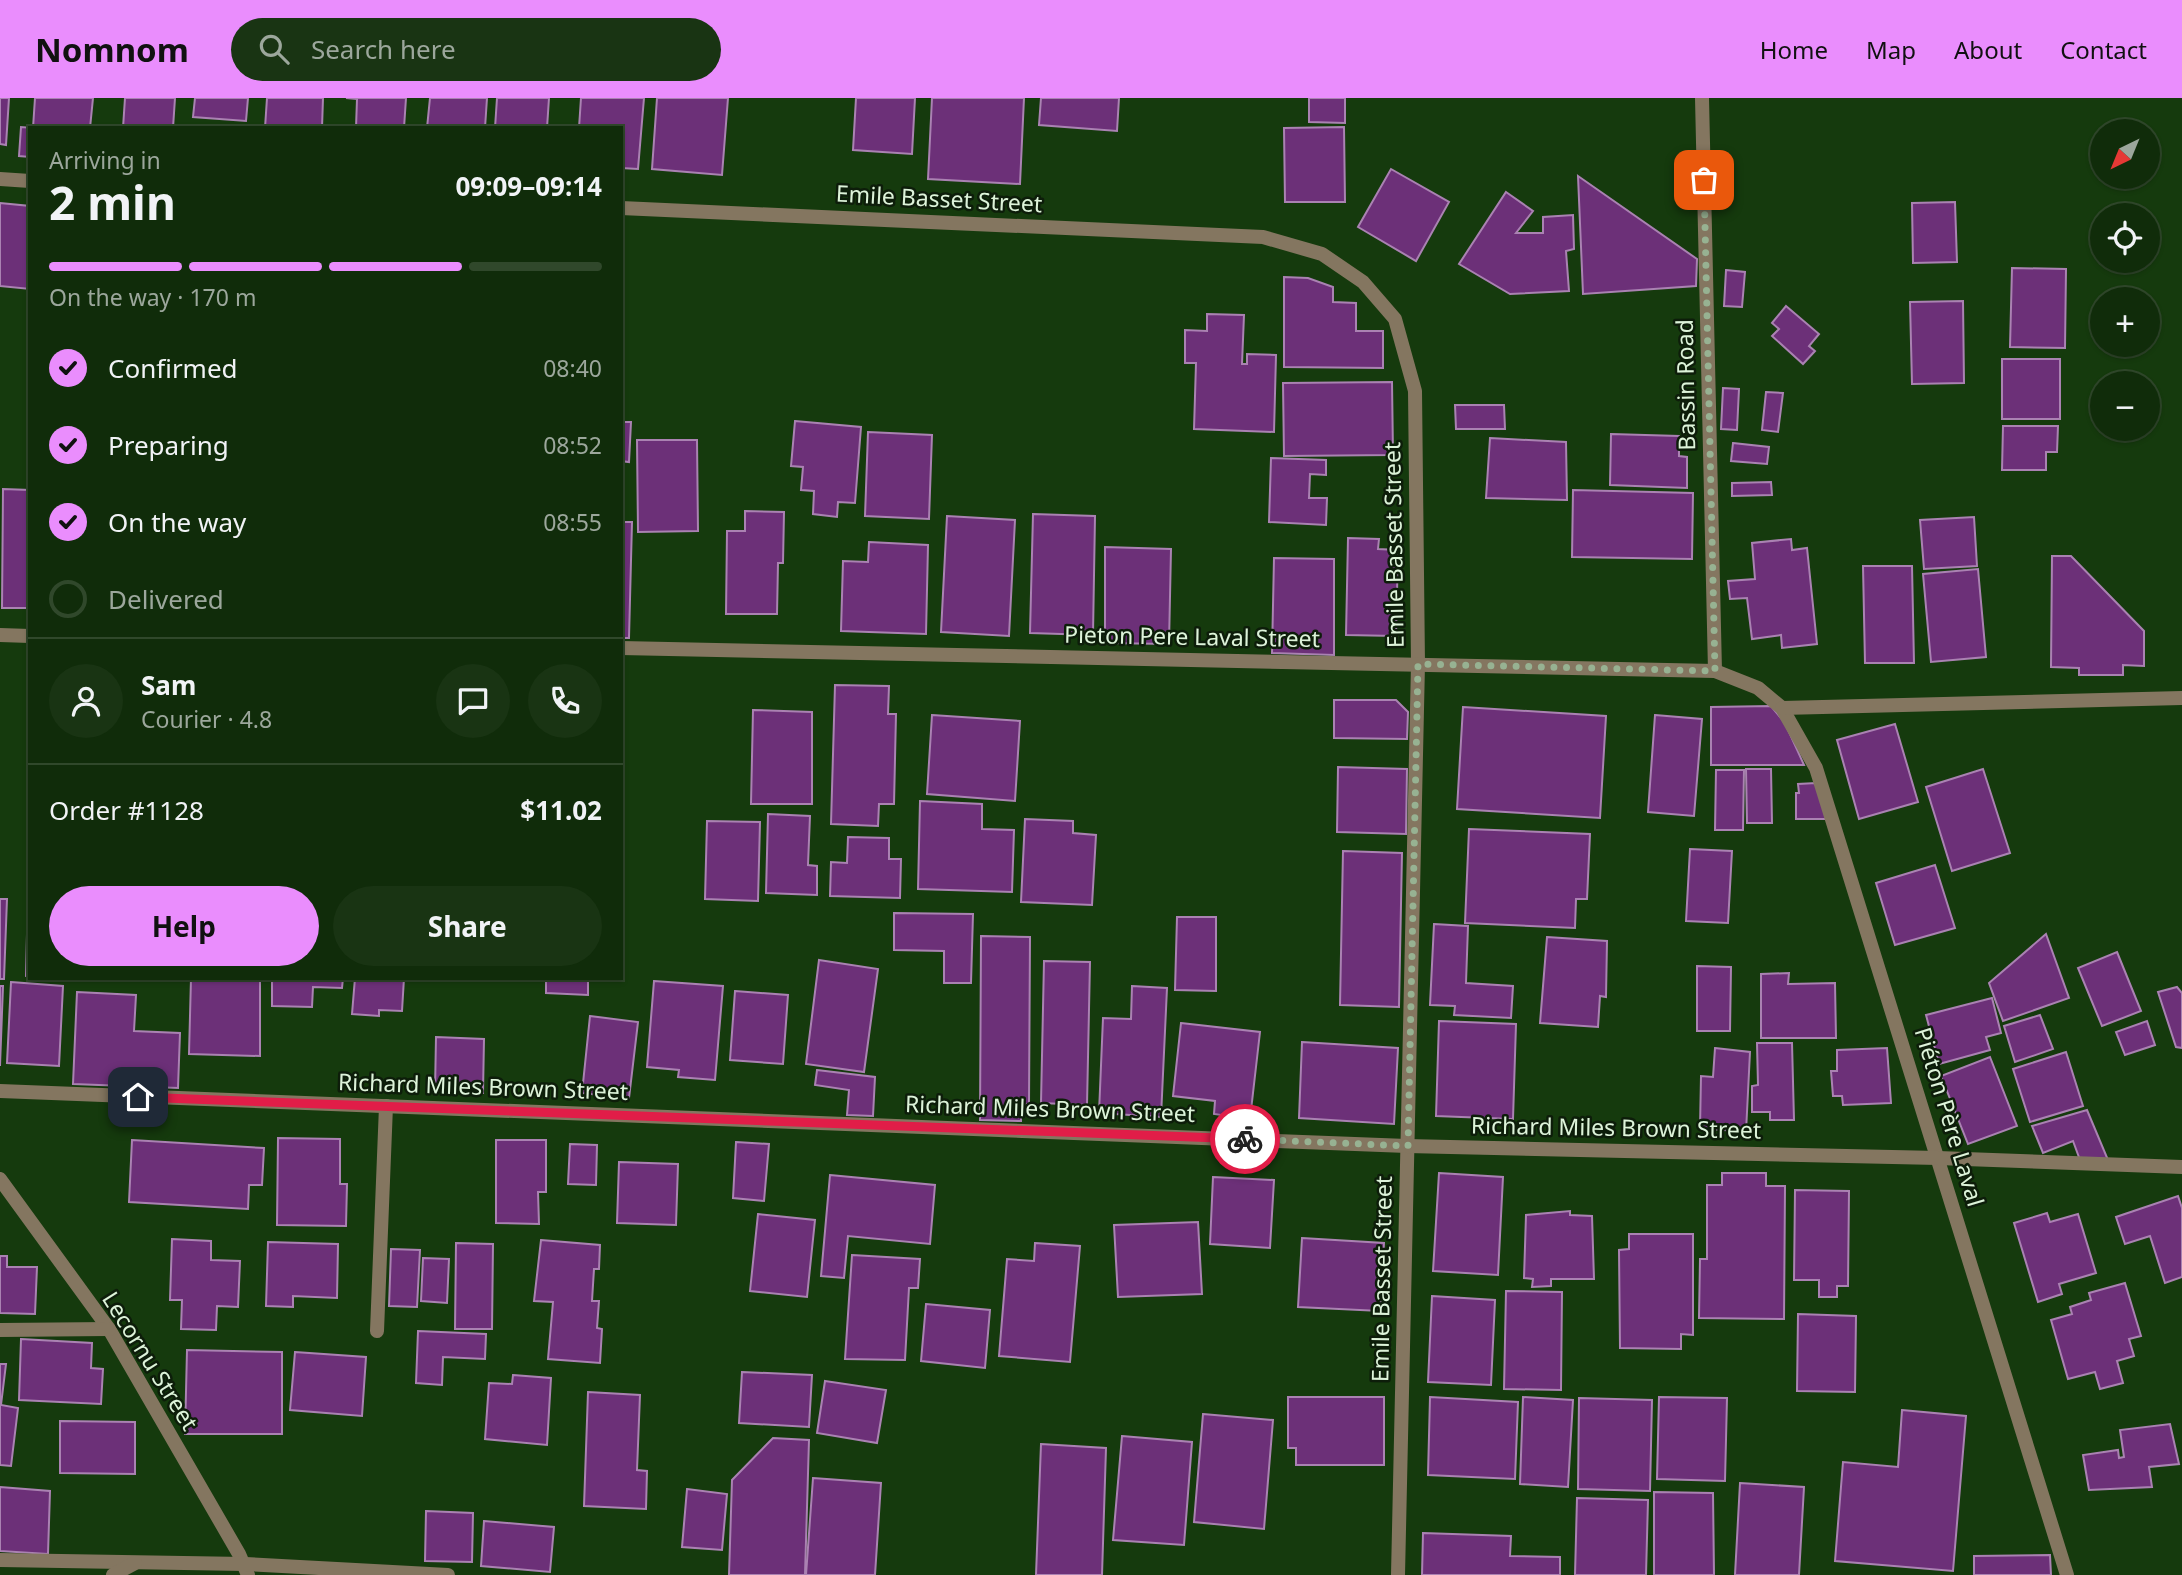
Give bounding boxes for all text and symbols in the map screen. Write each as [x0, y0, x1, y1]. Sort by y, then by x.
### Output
search box [231, 18, 721, 81]
text: Nomnom [35, 27, 189, 72]
icon: search [255, 30, 293, 68]
text: Search here [311, 31, 456, 67]
text: Home [1760, 33, 1828, 66]
text: Map [1866, 33, 1916, 66]
text: About [1954, 33, 2022, 66]
text: Contact [2060, 33, 2147, 66]
north arrow [2090, 119, 2160, 189]
map controls [2090, 119, 2160, 441]
text: Arriving in [49, 144, 161, 176]
pin [1674, 150, 1734, 210]
icon: bag [1685, 161, 1723, 199]
text: 09:09–09:14 [455, 168, 602, 204]
text: 2 min [49, 171, 176, 233]
street label: Emile Basset Street [835, 177, 1043, 219]
button: locate [2090, 203, 2160, 273]
text: On the way · 170 m [49, 281, 256, 313]
button: + [2090, 287, 2160, 357]
street label: Bassin Road [1668, 319, 1702, 451]
icon: check [49, 349, 87, 387]
text: Confirmed [108, 350, 238, 386]
text: 08:40 [543, 352, 602, 384]
button: − [2090, 371, 2160, 441]
icon: check [49, 426, 87, 464]
text: Preparing [108, 427, 229, 463]
text: 08:52 [543, 429, 602, 461]
street label: Emile Basset Street [1375, 442, 1411, 649]
icon: check [49, 503, 87, 541]
text: On the way [108, 504, 246, 540]
text: 08:55 [543, 506, 602, 538]
text: Delivered [108, 581, 224, 617]
street label: Pieton Pere Laval Street [1064, 618, 1320, 654]
button: person [49, 664, 123, 738]
button: chat [436, 664, 510, 738]
button: phone [528, 664, 602, 738]
text: Sam [141, 667, 196, 703]
text: Courier · 4.8 [141, 703, 272, 735]
text: Order #1128 [49, 792, 204, 828]
text: $11.02 [520, 792, 602, 828]
button: Help [49, 886, 319, 966]
button: Share [333, 886, 602, 966]
street label: Piéton Père Laval [1908, 1023, 1992, 1210]
street label: Richard Miles Brown Street [337, 1065, 629, 1107]
pin [108, 1067, 168, 1127]
icon: home [119, 1078, 157, 1116]
street label: Richard Miles Brown Street [904, 1087, 1196, 1129]
courier [1210, 1104, 1280, 1174]
street label: Richard Miles Brown Street [1471, 1108, 1761, 1146]
icon: bike [1226, 1120, 1264, 1158]
street label: Emile Basset Street [1363, 1175, 1399, 1382]
street label: Lecornu Street [95, 1285, 206, 1436]

